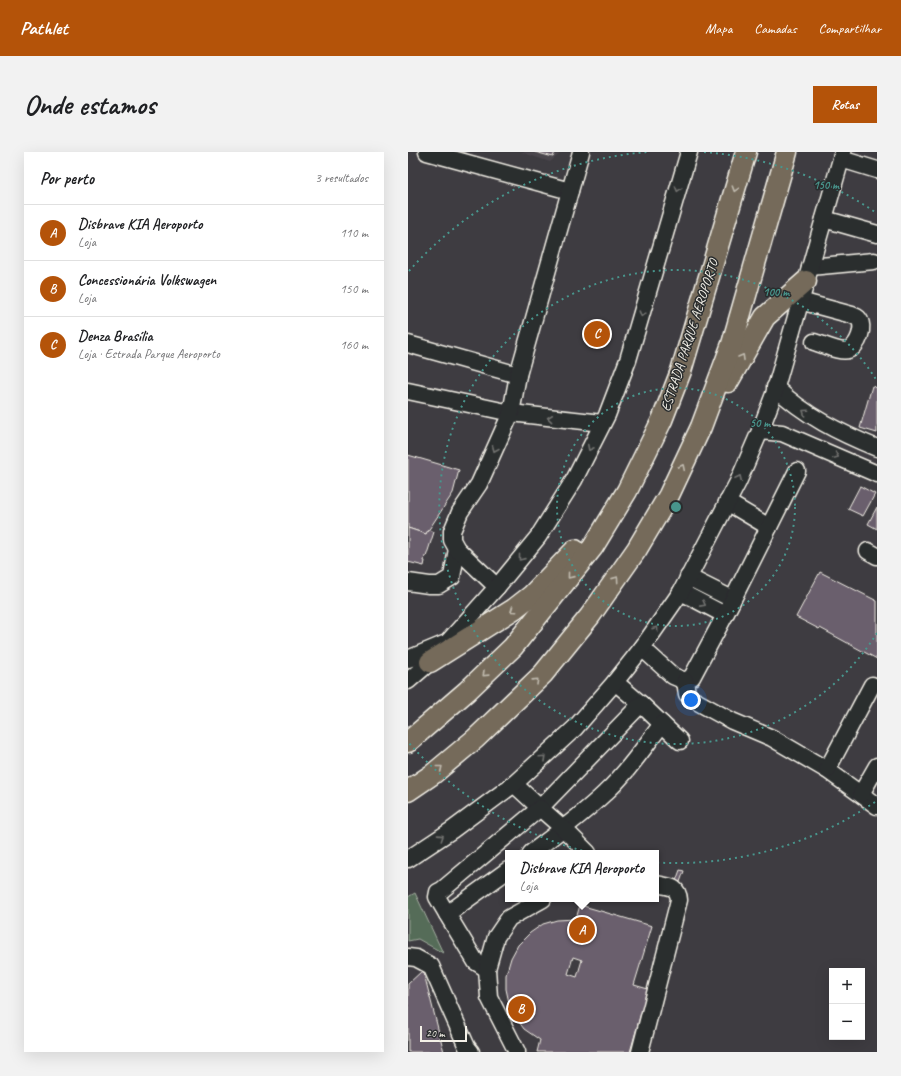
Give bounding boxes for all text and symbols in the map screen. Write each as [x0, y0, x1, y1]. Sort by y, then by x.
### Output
text: Pathlet [20, 16, 68, 40]
text: Mapa [705, 20, 732, 37]
text: Camadas [754, 20, 797, 37]
text: Compartilhar [819, 20, 881, 37]
button: Rotas [813, 86, 877, 123]
text: Onde estamos [24, 87, 156, 122]
text: Por perto [40, 168, 94, 189]
text: 3 resultados [315, 170, 368, 186]
text: 150 m [813, 177, 840, 193]
one-way arrow [674, 186, 683, 193]
one-way arrow [731, 186, 740, 193]
text: Disbrave KIA Aeroporto [78, 215, 203, 234]
text: A [50, 225, 56, 241]
text: 110 m [340, 225, 368, 241]
text: Loja [78, 234, 96, 250]
street label: ESTRADA PARQUE AEROPORTO [657, 255, 723, 413]
text: Concessionária Volkswagen [78, 271, 216, 290]
text: B [50, 281, 56, 297]
text: 150 m [340, 281, 368, 297]
text: 100 m [763, 284, 790, 300]
text: Loja [78, 290, 96, 306]
one-way arrow [638, 311, 647, 318]
pin: C [584, 319, 610, 349]
text: Denza Brasília [78, 327, 153, 346]
text: C [50, 337, 56, 353]
text: 160 m [340, 337, 368, 353]
text: Loja · Estrada Parque Aeroporto [78, 346, 220, 362]
one-way arrow [738, 354, 745, 361]
one-way arrow [802, 409, 809, 417]
one-way arrow [547, 413, 553, 422]
text: 50 m [750, 415, 771, 431]
one-way arrow [587, 444, 595, 451]
one-way arrow [491, 445, 499, 452]
one-way arrow [832, 451, 840, 459]
one-way arrow [677, 464, 685, 471]
one-way arrow [734, 475, 742, 483]
centre of rings [669, 500, 683, 514]
one-way arrow [519, 553, 526, 561]
one-way arrow [567, 572, 574, 579]
one-way arrow [611, 576, 618, 583]
one-way arrow [699, 599, 706, 606]
one-way arrow [510, 605, 517, 612]
one-way arrow [651, 626, 658, 633]
one-way arrow [482, 669, 490, 677]
one-way arrow [531, 678, 539, 686]
your location [681, 690, 701, 710]
one-way arrow [538, 755, 546, 762]
one-way arrow [435, 766, 442, 773]
one-way arrow [436, 835, 443, 842]
popup [505, 850, 659, 902]
text: Disbrave KIA Aeroporto [520, 859, 644, 878]
text: Loja [520, 878, 538, 894]
pin: A [569, 915, 595, 945]
map controls [829, 968, 865, 1040]
button: + [829, 968, 865, 1004]
pin: B [508, 994, 534, 1024]
button: − [829, 1004, 865, 1040]
scale bar [420, 1024, 467, 1043]
text: 20 m [426, 1026, 445, 1040]

